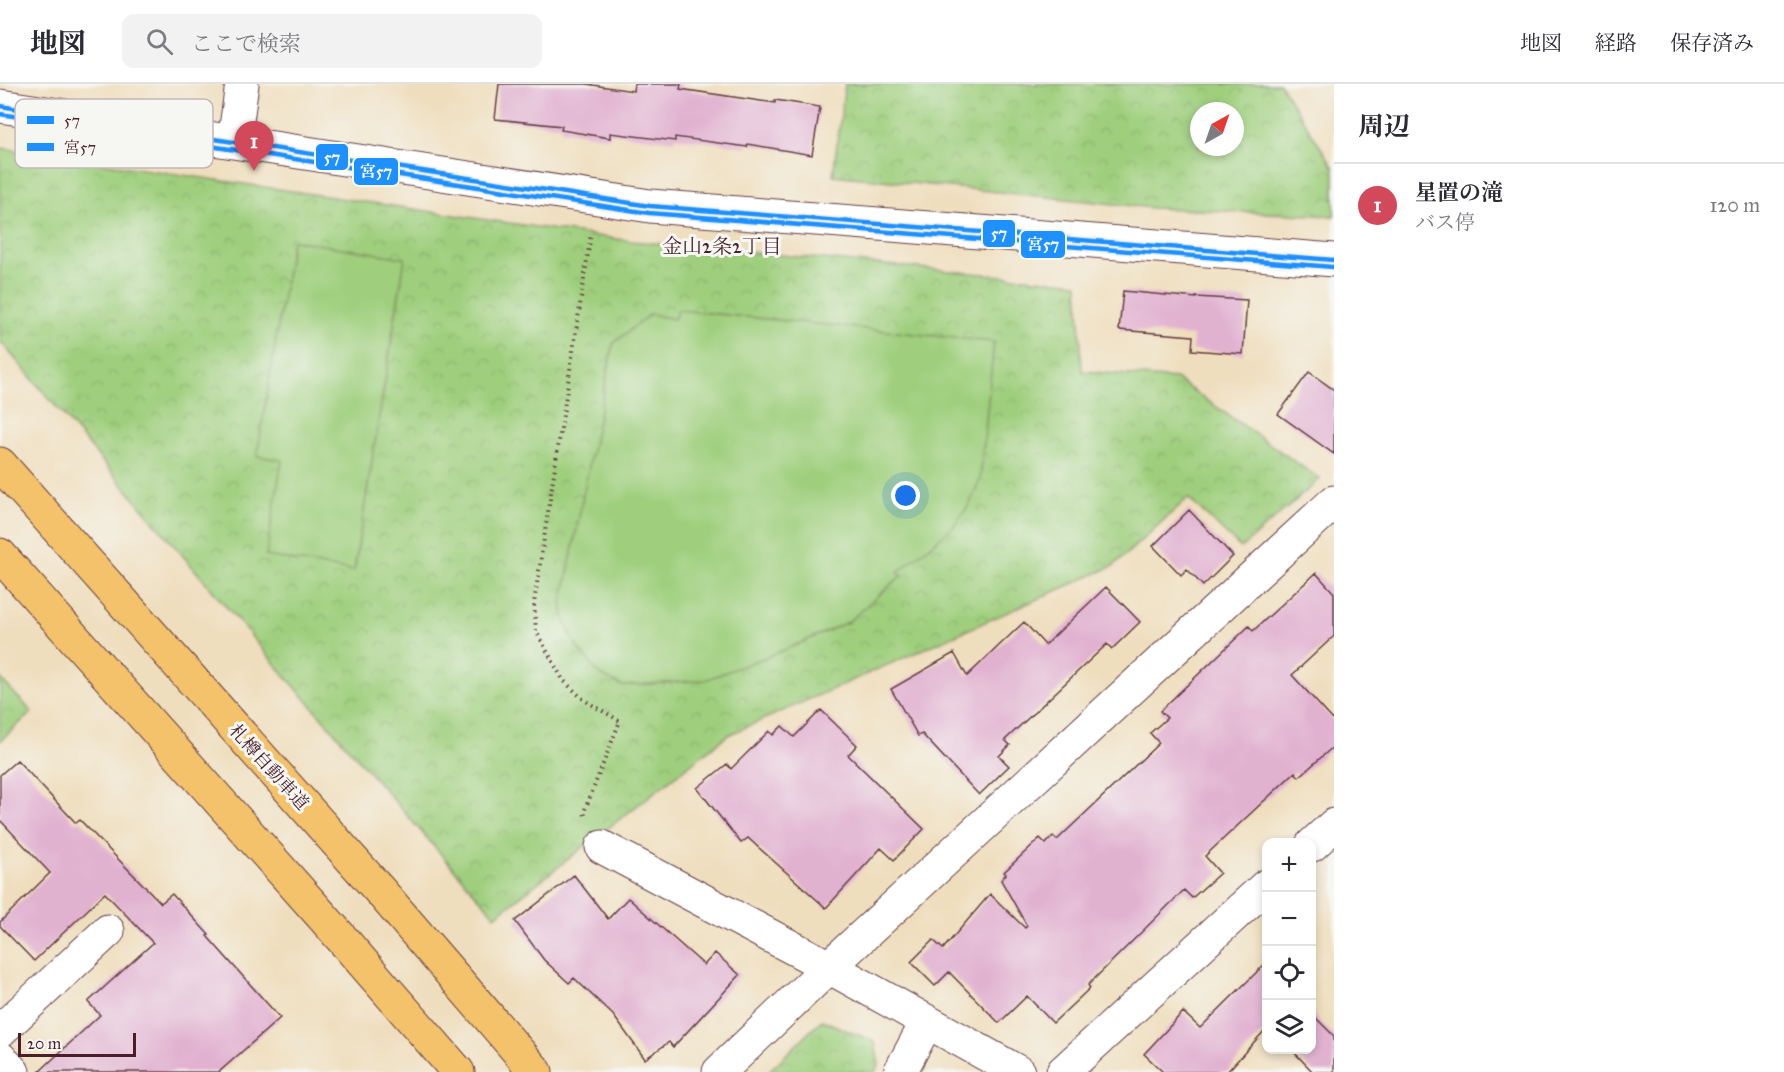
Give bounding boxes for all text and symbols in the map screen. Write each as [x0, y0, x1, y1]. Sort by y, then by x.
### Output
search box [122, 14, 542, 68]
icon: search [143, 25, 176, 58]
text: 地図 [30, 26, 86, 61]
text: ここで検索 [191, 30, 301, 57]
text: 地図 [1520, 30, 1562, 56]
text: 経路 [1595, 30, 1637, 56]
text: 保存済み [1670, 30, 1754, 56]
legend [15, 99, 213, 168]
north arrow [1190, 102, 1244, 156]
text: 周辺 [1358, 110, 1410, 142]
text: 57 [64, 111, 80, 130]
pin: 1 [234, 122, 274, 171]
text: 宮57 [64, 138, 96, 157]
line badge: 57 [315, 143, 349, 171]
text: 57 [324, 148, 340, 167]
line badge: 宮57 [353, 157, 399, 186]
text: 宮57 [360, 162, 392, 181]
text: 星置の滝 [1415, 179, 1503, 206]
text: 1 [1374, 193, 1381, 217]
text: 120 m [1709, 193, 1760, 217]
text: バス停 [1415, 210, 1475, 234]
line badge: 57 [982, 219, 1016, 248]
text: 57 [991, 224, 1007, 243]
line badge: 宮57 [1020, 230, 1066, 259]
district label: 金山2条2丁目 [662, 234, 782, 258]
text: 宮57 [1027, 235, 1059, 254]
your location [891, 481, 920, 510]
street label: 札樽自動車道 [225, 720, 313, 814]
map controls [1262, 838, 1316, 1054]
button: + [1262, 838, 1316, 892]
button: − [1262, 892, 1316, 946]
button: locate [1262, 946, 1316, 1000]
button: layers [1262, 1000, 1316, 1054]
scale bar [18, 1030, 136, 1058]
text: 20 m [27, 1034, 61, 1053]

